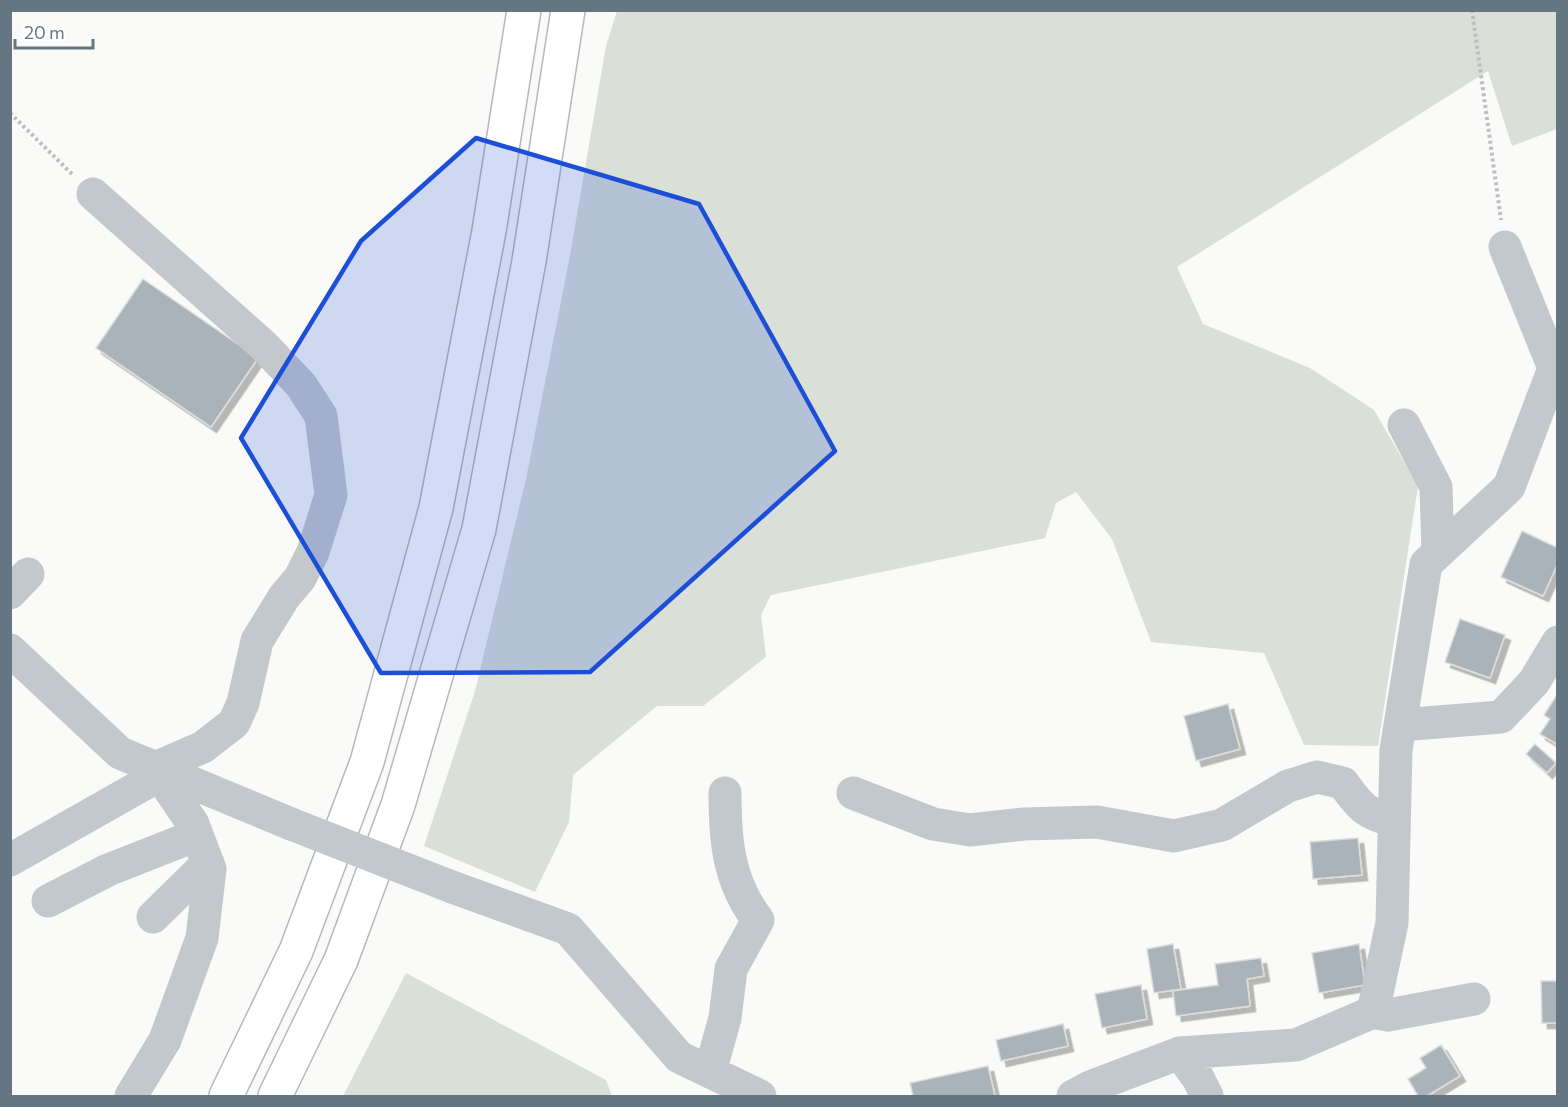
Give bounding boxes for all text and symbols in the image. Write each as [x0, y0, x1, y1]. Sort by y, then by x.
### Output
scale bar [15, 12, 93, 50]
text: 20 m [24, 21, 65, 43]

